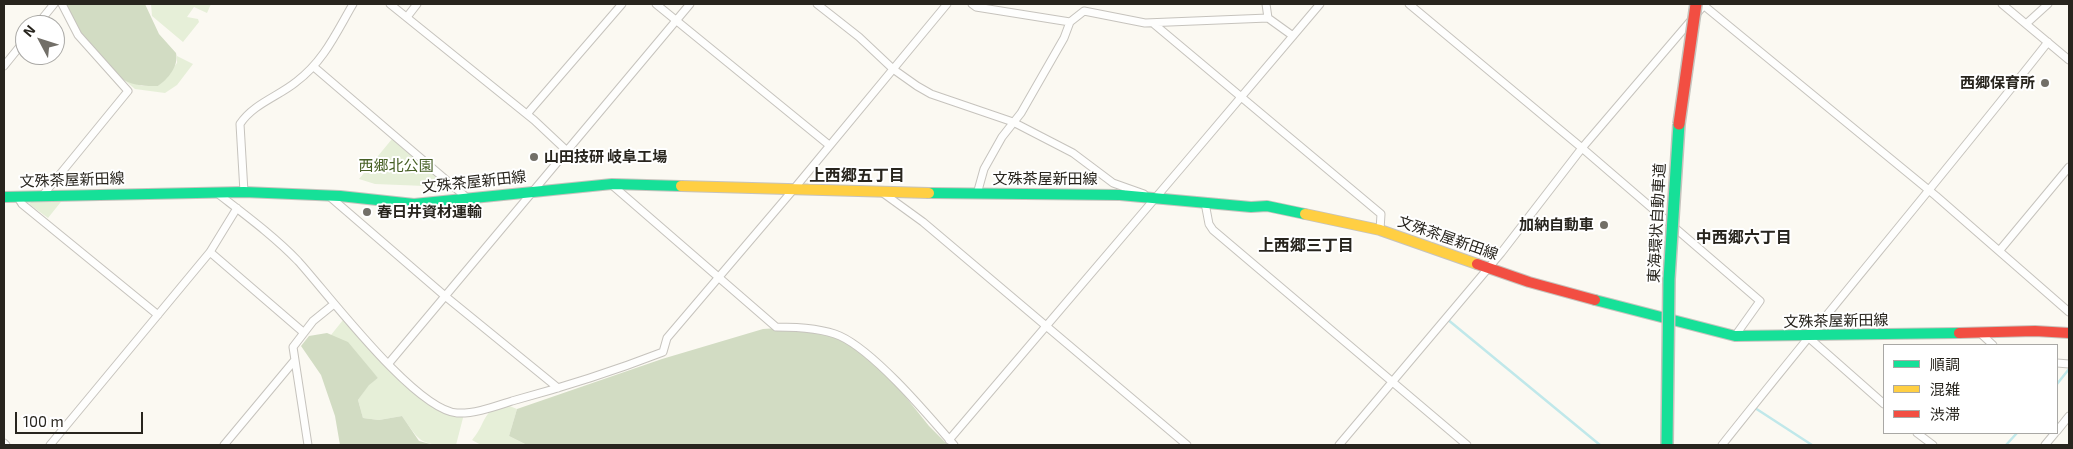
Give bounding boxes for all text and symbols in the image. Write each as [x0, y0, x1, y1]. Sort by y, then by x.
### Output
north arrow [15, 15, 65, 65]
text: N [19, 21, 39, 40]
place label: 西郷保育所 [1960, 74, 2035, 92]
marker: 西郷保育所 [2039, 77, 2051, 89]
place label: 山田技研 岐阜工場 [544, 148, 667, 166]
marker: 山田技研 岐阜工場 [528, 151, 540, 163]
park label: 西郷北公園 [359, 157, 433, 175]
street label: 東海環状自動車道 [1645, 163, 1669, 283]
district label: 上西郷五丁目 [809, 166, 905, 186]
street label: 文殊茶屋新田線 [421, 168, 527, 196]
street label: 文殊茶屋新田線 [19, 169, 125, 191]
street label: 文殊茶屋新田線 [993, 170, 1097, 188]
place label: 春日井資材運輸 [377, 203, 482, 221]
marker: 春日井資材運輸 [361, 206, 373, 218]
street label: 文殊茶屋新田線 [1395, 212, 1501, 264]
place label: 加納自動車 [1519, 216, 1594, 234]
marker: 加納自動車 [1598, 219, 1610, 231]
district label: 中西郷六丁目 [1696, 228, 1792, 248]
district label: 上西郷三丁目 [1258, 236, 1354, 256]
street label: 文殊茶屋新田線 [1783, 311, 1889, 331]
legend [1883, 344, 2058, 434]
text: 順調 [1930, 355, 1960, 373]
text: 混雑 [1930, 380, 1960, 398]
scale bar [18, 402, 145, 434]
text: 渋滞 [1930, 405, 1960, 423]
text: 100 m [23, 412, 64, 430]

